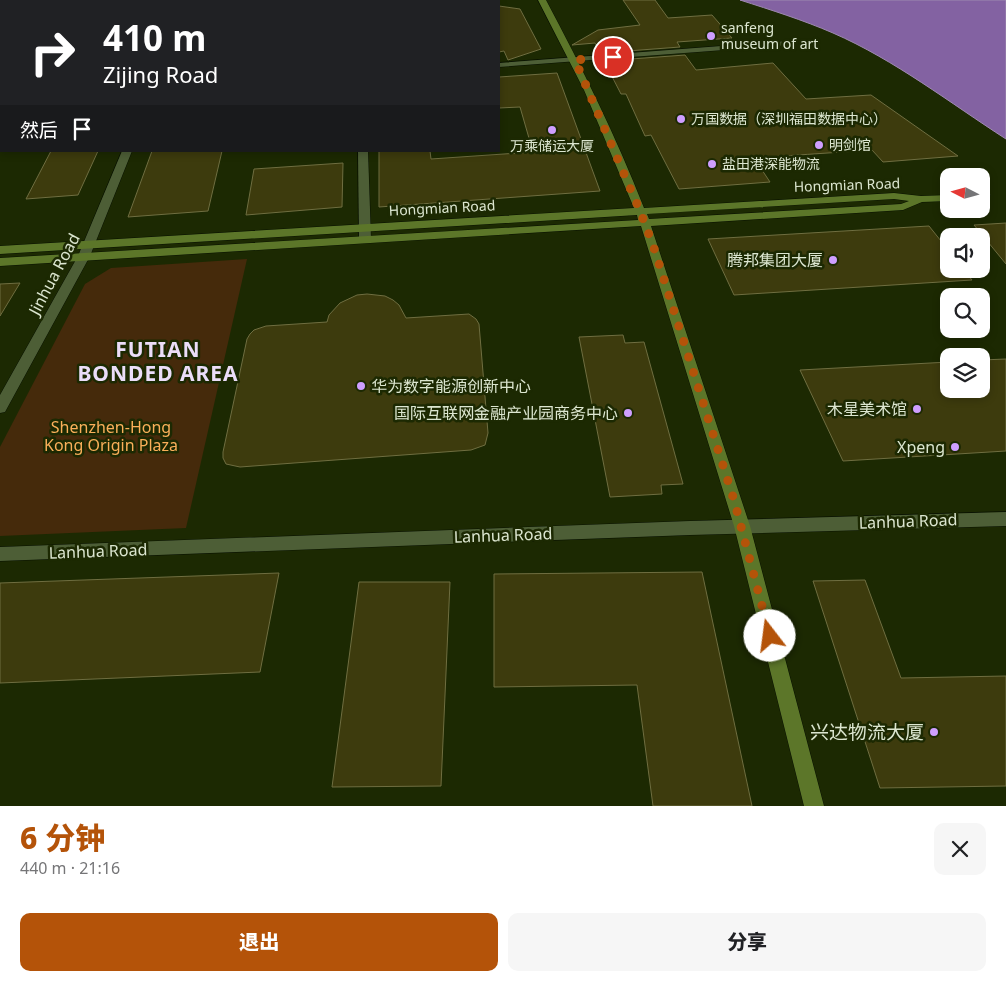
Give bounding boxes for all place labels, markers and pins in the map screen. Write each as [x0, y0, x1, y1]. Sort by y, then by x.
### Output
place label: sanfeng museum of art [721, 18, 818, 53]
marker: sanfeng museum of art [705, 30, 717, 42]
pin [592, 36, 634, 78]
place label: 万国数据（深圳福田数据中心） [691, 109, 887, 128]
marker: 万国数据（深圳福田数据中心） [675, 113, 687, 125]
marker: 万乘储运大厦 [546, 124, 558, 136]
place label: 明剑馆 [829, 135, 871, 154]
place label: 万乘储运大厦 [510, 136, 594, 155]
marker: 明剑馆 [813, 139, 825, 151]
place label: 盐田港深能物流 [722, 154, 820, 173]
marker: 盐田港深能物流 [706, 158, 718, 170]
place label: 腾邦集团大厦 [727, 249, 823, 271]
marker: 腾邦集团大厦 [827, 254, 839, 266]
place label: 华为数字能源创新中心 [371, 375, 531, 397]
marker: 华为数字能源创新中心 [355, 380, 367, 392]
place label: 木星美术馆 [827, 398, 907, 420]
place label: 国际互联网金融产业园商务中心 [394, 402, 618, 424]
marker: 木星美术馆 [911, 403, 923, 415]
marker: 国际互联网金融产业园商务中心 [622, 407, 634, 419]
place label: Xpeng [897, 436, 945, 458]
marker: Xpeng [949, 441, 961, 453]
place label: 兴达物流大厦 [810, 719, 924, 745]
marker: 兴达物流大厦 [928, 726, 940, 738]

